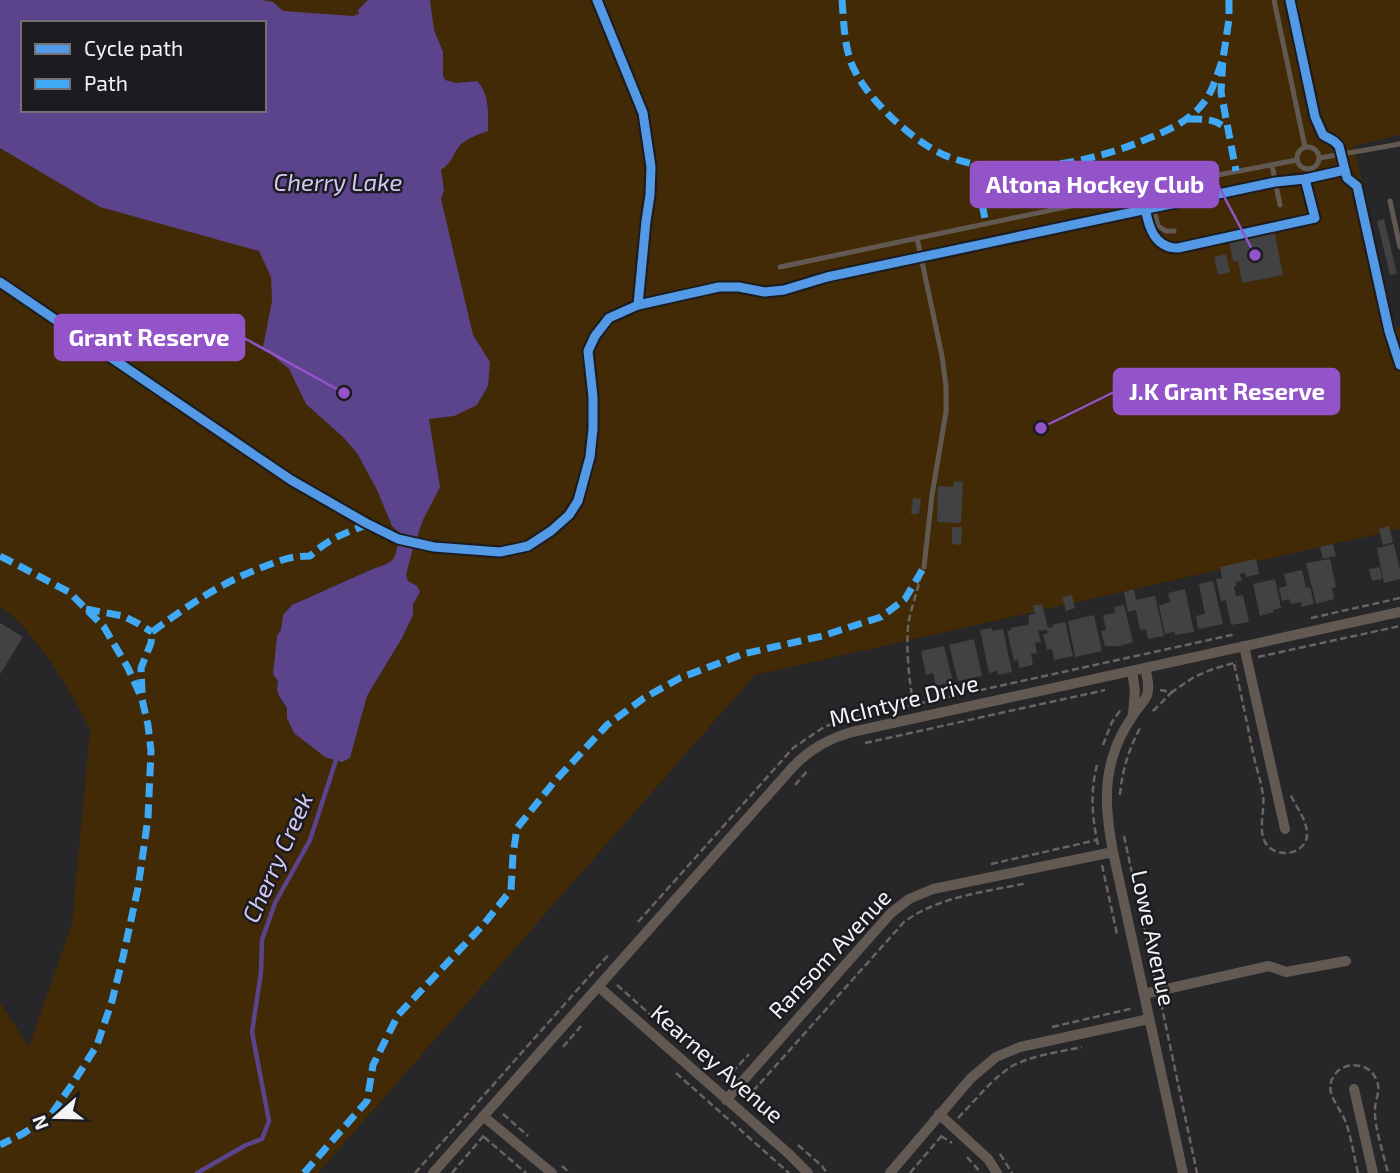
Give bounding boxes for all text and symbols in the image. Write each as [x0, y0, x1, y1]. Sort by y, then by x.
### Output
legend [21, 21, 266, 112]
text: Cycle path [84, 35, 183, 60]
text: Path [84, 70, 128, 95]
callout: Altona Hockey Club [971, 162, 1218, 207]
water label: Cherry Lake [274, 167, 403, 196]
text: Altona Hockey Club [986, 169, 1204, 198]
callout: Grant Reserve [55, 315, 244, 360]
text: Grant Reserve [68, 322, 230, 351]
callout: J.K Grant Reserve [1114, 369, 1339, 414]
text: J.K Grant Reserve [1129, 376, 1325, 405]
street label: McIntyre Drive [826, 668, 981, 732]
water label: Cherry Creek [235, 788, 318, 927]
street label: Lowe Avenue [1126, 868, 1182, 1008]
street label: Ransom Avenue [762, 883, 896, 1024]
street label: Kearney Avenue [646, 998, 790, 1128]
north arrow [21, 1082, 91, 1152]
text: N [26, 1113, 53, 1133]

